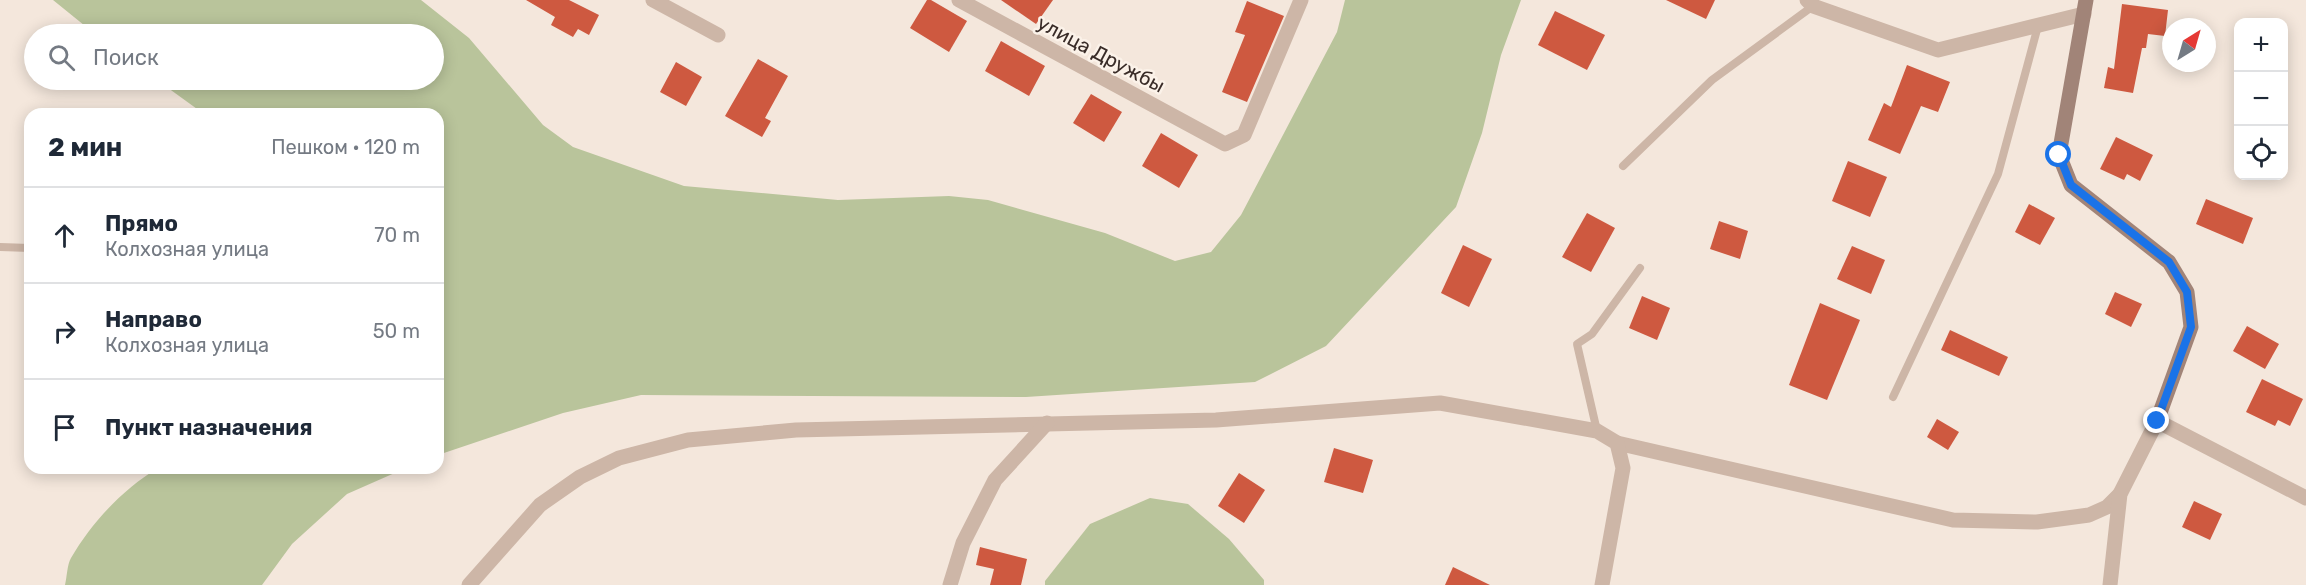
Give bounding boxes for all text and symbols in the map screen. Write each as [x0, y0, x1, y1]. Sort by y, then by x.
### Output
street label: улица Дружбы [1033, 10, 1169, 98]
north arrow [2162, 18, 2216, 72]
map controls [2234, 18, 2288, 180]
button: + [2234, 18, 2288, 72]
search box [24, 24, 444, 90]
icon: search [45, 41, 78, 74]
text: Поиск [93, 44, 159, 71]
button: − [2234, 72, 2288, 126]
button: locate [2234, 126, 2288, 180]
text: 2 мин [48, 132, 122, 163]
text: Пешком · 120 m [271, 135, 420, 159]
route start [2045, 141, 2071, 167]
text: Прямо [105, 210, 178, 237]
icon: ahead [48, 219, 81, 252]
text: 70 m [374, 223, 420, 247]
text: Колхозная улица [105, 237, 269, 261]
text: Направо [105, 306, 202, 333]
icon: right [48, 315, 81, 348]
text: 50 m [373, 319, 420, 343]
text: Колхозная улица [105, 333, 269, 357]
route end [2143, 407, 2169, 433]
icon: arrive [48, 411, 81, 444]
text: Пункт назначения [105, 414, 313, 441]

